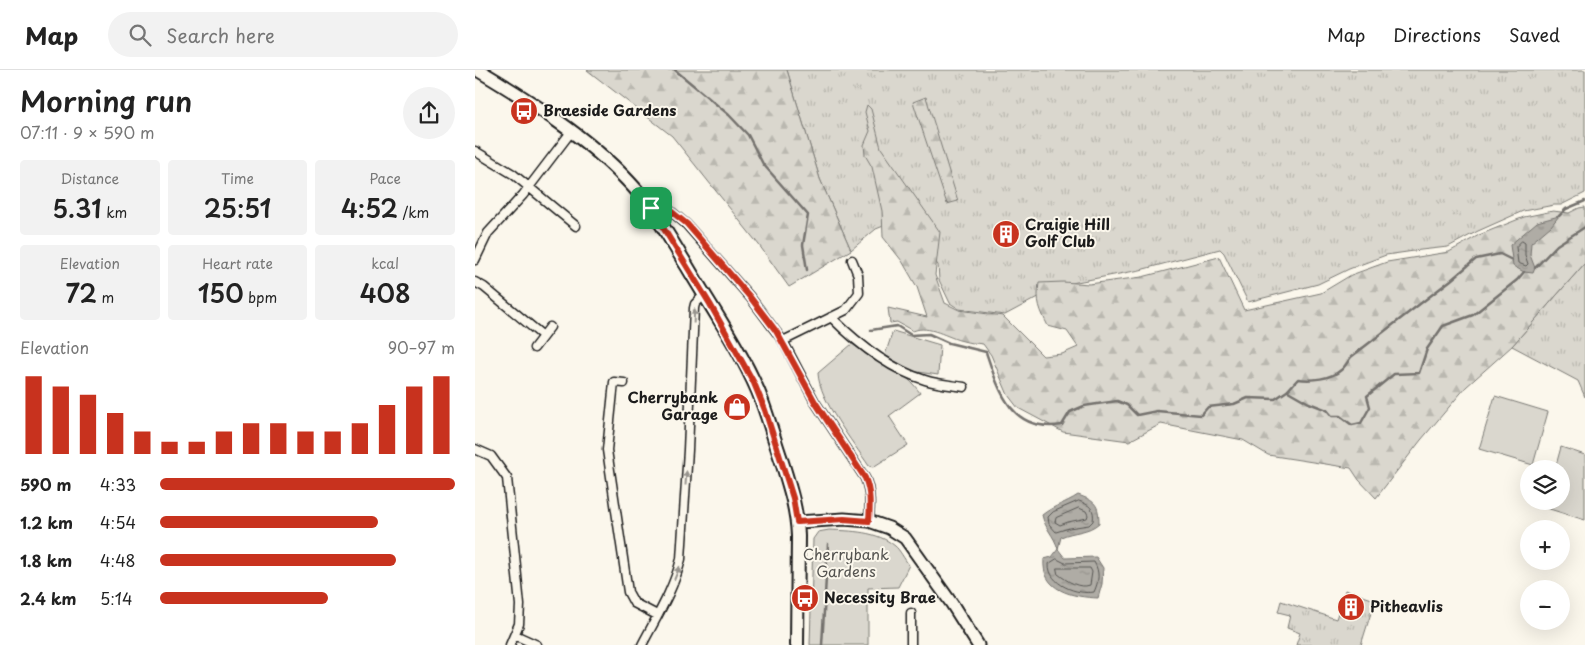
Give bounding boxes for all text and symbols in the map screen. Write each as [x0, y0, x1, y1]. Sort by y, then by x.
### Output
search box [108, 12, 458, 57]
text: Map [25, 17, 78, 53]
icon: search [126, 21, 154, 49]
text: Search here [166, 21, 275, 49]
text: Map [1327, 21, 1365, 48]
text: Directions [1393, 21, 1481, 48]
text: Saved [1509, 21, 1560, 48]
text: Morning run [20, 79, 192, 122]
button: share [403, 87, 455, 139]
bus stop icon: Braeside Gardens [509, 96, 539, 126]
place label: Braeside Gardens [543, 98, 676, 121]
text: 07:11 · 9 × 590 m [20, 120, 155, 144]
text: Distance [60, 168, 119, 189]
text: Time [221, 168, 254, 189]
text: Pace [369, 168, 401, 189]
pin [630, 187, 672, 229]
text: 5.31 [52, 189, 102, 227]
text: 25:51 [204, 189, 271, 227]
text: 4:52 [341, 189, 398, 227]
icon: arrive [637, 194, 665, 222]
text: km [102, 202, 127, 223]
text: /km [398, 202, 429, 223]
place label: Craigie Hill Golf Club [1025, 212, 1110, 252]
building icon: Craigie Hill Golf Club [991, 219, 1021, 249]
text: Elevation [60, 253, 120, 274]
text: Heart rate [202, 253, 273, 274]
text: kcal [371, 253, 399, 274]
text: 72 [65, 274, 97, 312]
text: 150 [198, 274, 244, 312]
text: 408 [360, 274, 411, 312]
text: m [97, 287, 114, 308]
text: bpm [244, 287, 277, 308]
one-way arrow [690, 308, 698, 324]
text: Elevation [20, 335, 89, 359]
text: 90–97 m [388, 335, 455, 359]
place label: Cherrybank Garage [628, 385, 718, 425]
shop icon: Cherrybank Garage [722, 392, 752, 422]
map controls [1520, 460, 1570, 630]
button: layers [1520, 460, 1570, 510]
one-way arrow [683, 470, 691, 486]
text: 590 m [20, 472, 71, 496]
text: 4:33 [100, 472, 136, 496]
text: 1.2 km [20, 510, 73, 534]
text: 4:54 [100, 510, 136, 534]
button: + [1520, 520, 1570, 570]
park label: Cherrybank Gardens [803, 542, 889, 582]
text: 1.8 km [20, 548, 72, 572]
text: 4:48 [100, 548, 136, 572]
one-way arrow [673, 566, 681, 580]
button: − [1520, 580, 1570, 630]
bus stop icon: Necessity Brae [790, 583, 820, 613]
place label: Necessity Brae [824, 585, 936, 608]
text: 2.4 km [20, 586, 76, 610]
text: 5:14 [100, 586, 133, 610]
building icon: Pitheavlis [1336, 592, 1366, 622]
place label: Pitheavlis [1370, 594, 1443, 617]

